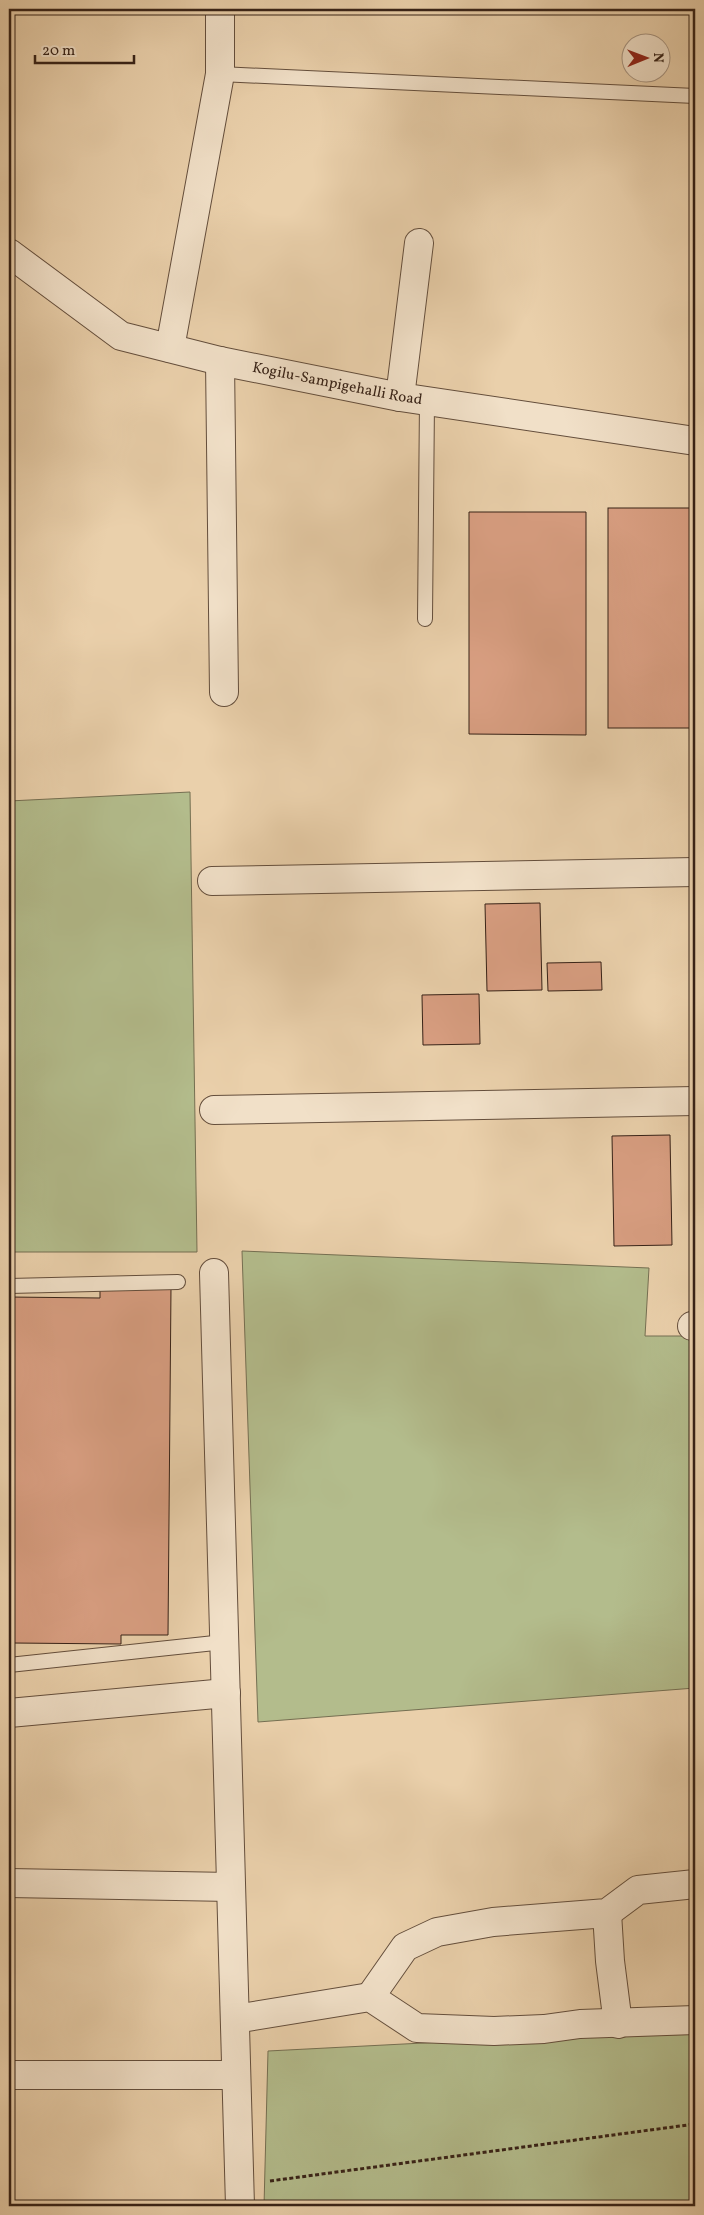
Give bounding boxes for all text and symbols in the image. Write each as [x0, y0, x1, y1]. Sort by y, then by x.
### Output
scale bar [35, 32, 134, 64]
north arrow [622, 32, 672, 82]
text: 20 m [42, 41, 75, 62]
text: N [648, 53, 667, 63]
street label: Kogilu-Sampigehalli Road [250, 357, 424, 411]

